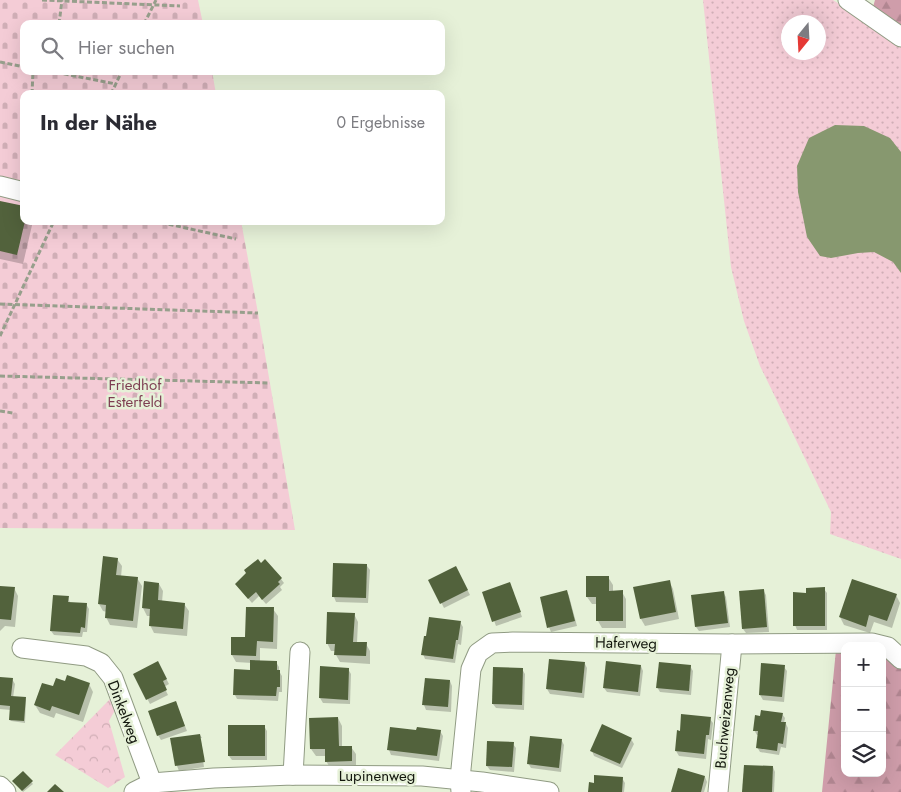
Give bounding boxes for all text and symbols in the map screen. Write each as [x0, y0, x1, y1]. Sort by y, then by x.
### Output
north arrow [781, 15, 826, 60]
search box [20, 20, 445, 75]
icon: search [38, 34, 66, 62]
text: Hier suchen [78, 34, 175, 61]
text: In der Nähe [40, 108, 157, 138]
text: 0 Ergebnisse [336, 111, 425, 134]
park label: Friedhof Esterfeld [108, 374, 162, 413]
street label: Haferweg [595, 631, 657, 655]
map controls [841, 642, 886, 777]
button: + [841, 642, 886, 687]
street label: Buchweizenweg [710, 667, 740, 769]
street label: Dinkelweg [102, 677, 146, 747]
button: − [841, 687, 886, 732]
button: layers [841, 732, 886, 777]
street label: Lupinenweg [339, 765, 415, 787]

